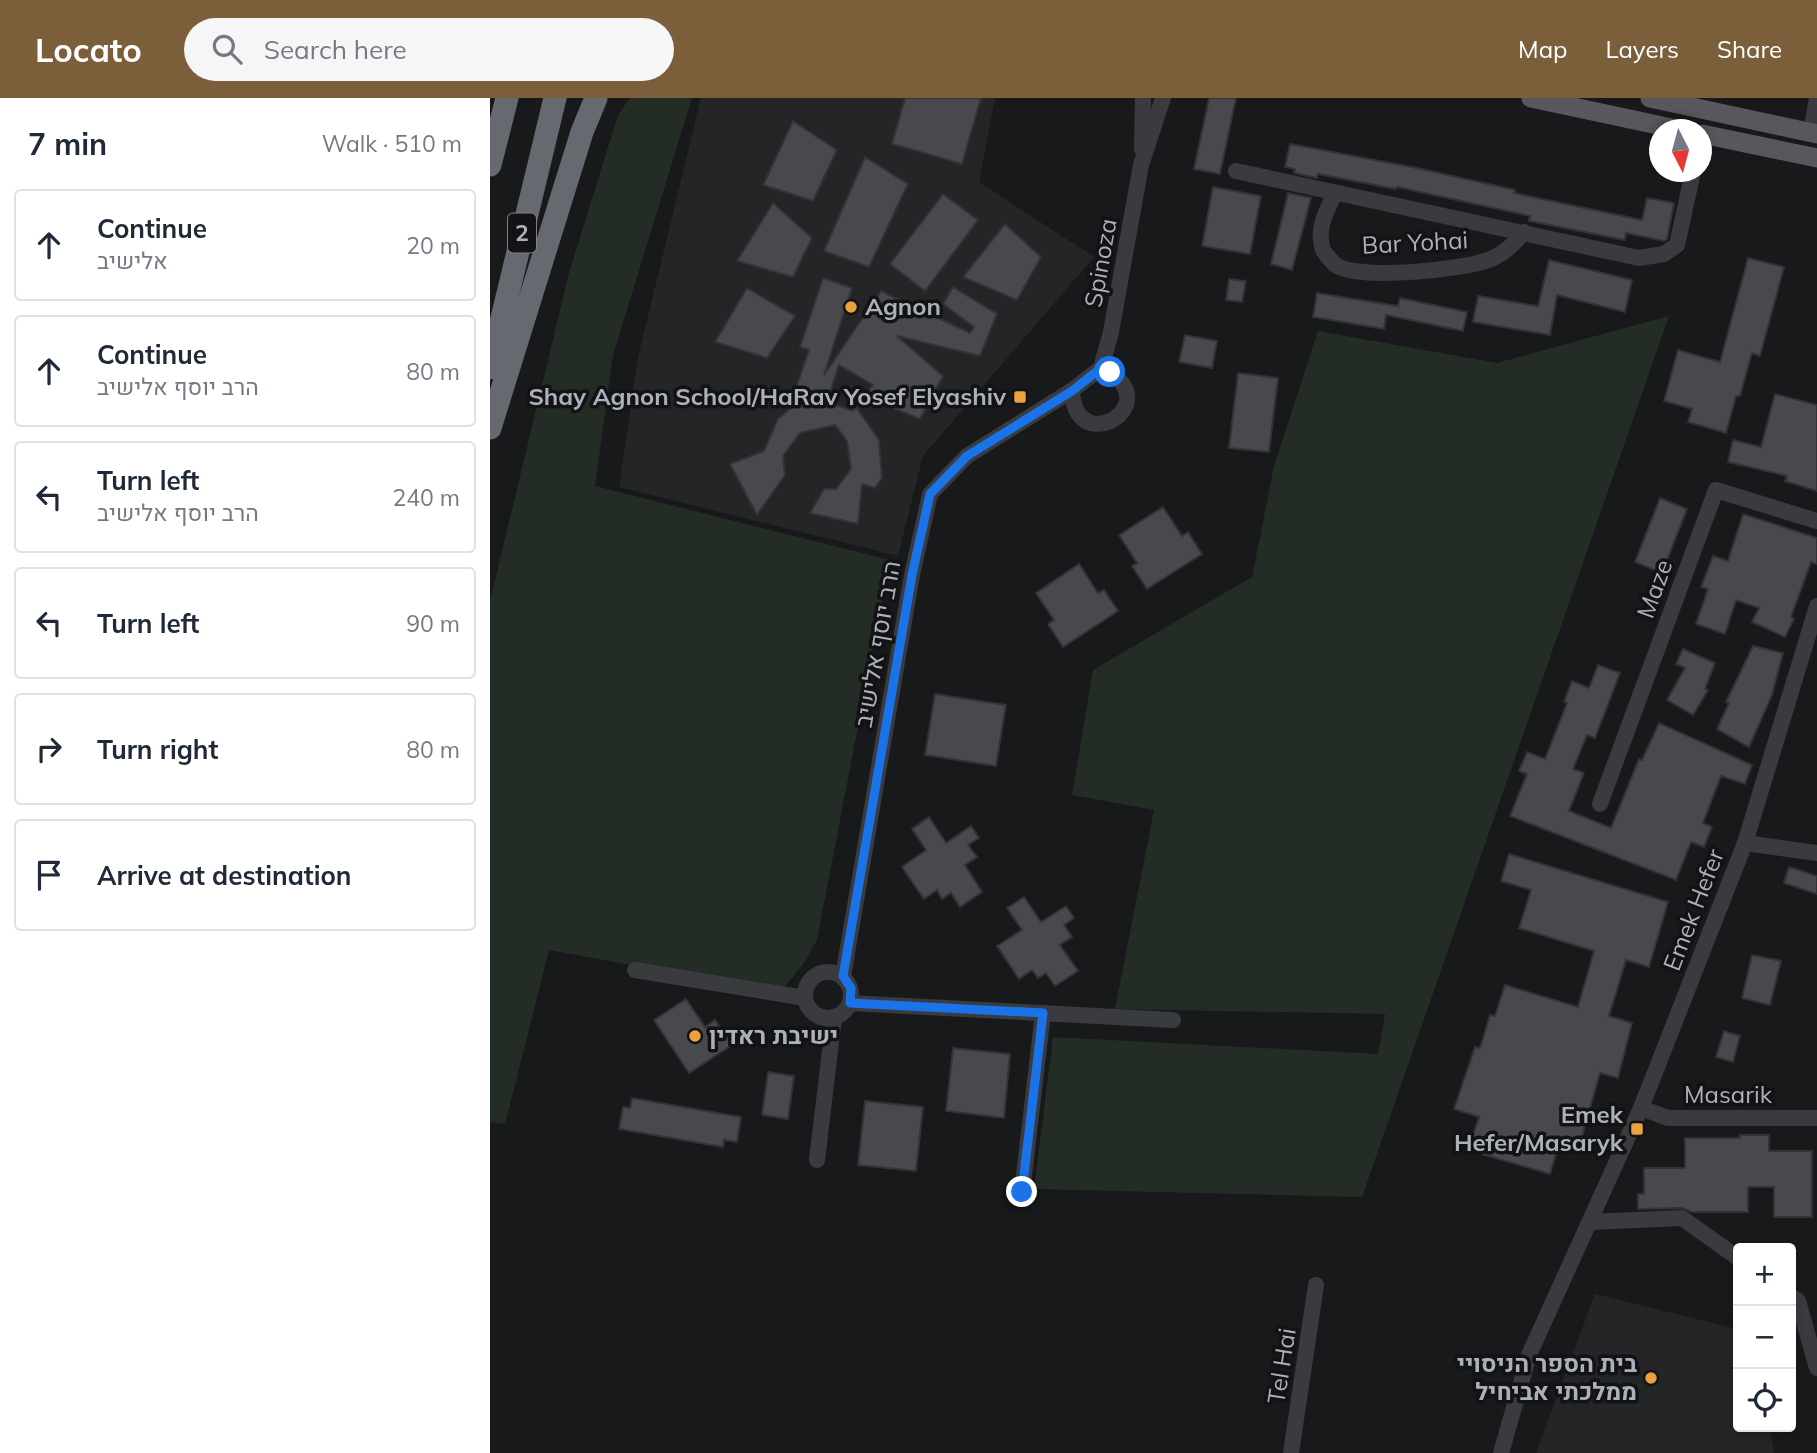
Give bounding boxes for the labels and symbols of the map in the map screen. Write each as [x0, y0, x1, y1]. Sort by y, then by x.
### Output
north arrow [1649, 119, 1712, 182]
road number: 2 [508, 214, 536, 252]
street label: Spinoza [1077, 216, 1123, 309]
street label: Bar Yohai [1361, 224, 1469, 260]
place label: Agnon [865, 291, 941, 321]
marker: Agnon [843, 299, 859, 315]
route start [1094, 356, 1125, 387]
place label: Shay Agnon School/HaRav Yosef Elyashiv [528, 381, 1007, 411]
marker: Shay Agnon School/HaRav Yosef Elyashiv [1012, 389, 1028, 405]
street label: Maze [1630, 555, 1678, 622]
street label: הרב יוסף אלישיב [848, 558, 906, 730]
street label: Emek Hefer [1656, 844, 1730, 975]
place label: ישיבת ראדין [709, 1020, 838, 1050]
marker: ישיבת ראדין [687, 1028, 703, 1044]
street label: Masarik [1684, 1079, 1773, 1109]
place label: Emek Hefer/Masaryk [1454, 1099, 1624, 1157]
marker: Emek Hefer/Masaryk [1629, 1121, 1645, 1137]
route end [1006, 1176, 1037, 1207]
street label: Tel Hai [1260, 1326, 1302, 1406]
place label: בית הספר הניסויי ממלכתי אביחיל [1457, 1348, 1637, 1406]
marker: בית הספר הניסויי ממלכתי אביחיל [1643, 1370, 1659, 1386]

